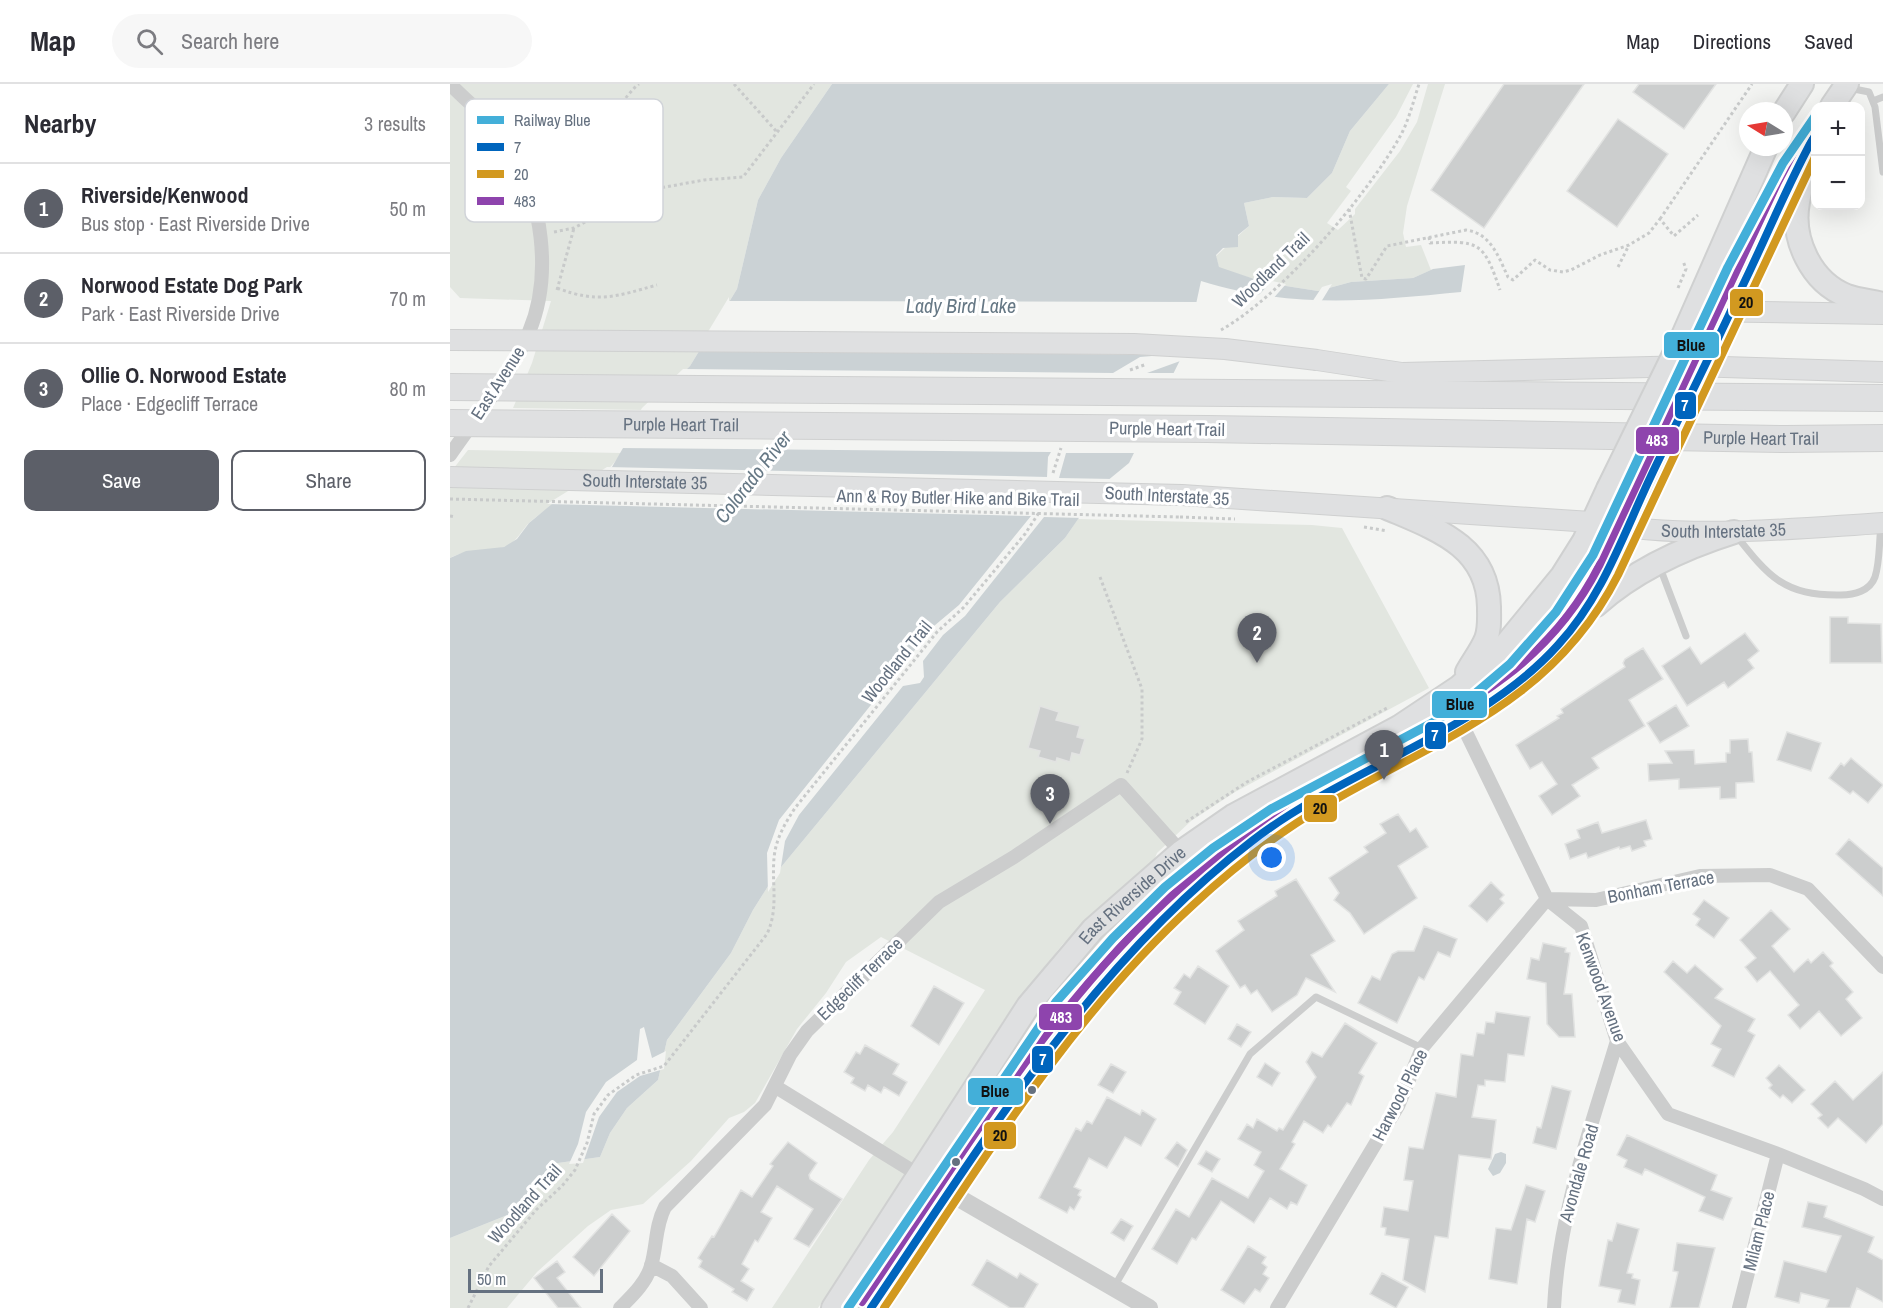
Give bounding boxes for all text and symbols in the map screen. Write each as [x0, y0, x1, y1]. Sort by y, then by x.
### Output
search box [112, 14, 532, 68]
text: Map [30, 22, 76, 60]
icon: search [133, 25, 166, 58]
text: Search here [181, 26, 279, 56]
text: Map [1626, 27, 1660, 56]
text: Directions [1693, 27, 1771, 56]
text: Saved [1804, 27, 1853, 56]
legend [465, 99, 663, 222]
north arrow [1739, 102, 1793, 156]
map controls [1811, 102, 1865, 210]
button: + [1811, 102, 1865, 156]
text: Nearby [24, 106, 96, 141]
text: Railway Blue [514, 109, 591, 131]
text: 3 results [364, 110, 426, 137]
text: 7 [514, 136, 521, 158]
button: − [1811, 156, 1865, 210]
text: 20 [514, 163, 529, 185]
text: Riverside/Kenwood [81, 180, 248, 210]
text: 483 [514, 190, 536, 212]
text: 1 [39, 195, 48, 222]
text: 50 m [390, 195, 426, 222]
text: Bus stop · East Riverside Drive [81, 210, 310, 237]
street label: Woodland Trail [1226, 226, 1315, 313]
text: Norwood Estate Dog Park [81, 270, 303, 300]
text: 2 [39, 285, 48, 312]
text: 70 m [390, 285, 426, 312]
line badge: 20 [1729, 288, 1764, 317]
text: 20 [1739, 291, 1753, 313]
water label: Lady Bird Lake [906, 292, 1016, 319]
text: Park · East Riverside Drive [81, 300, 280, 327]
line badge: Blue [1663, 331, 1720, 359]
text: Blue [1677, 334, 1705, 356]
street label: East Avenue [465, 341, 531, 424]
text: Ollie O. Norwood Estate [81, 360, 287, 390]
text: 3 [39, 375, 48, 402]
text: 80 m [390, 375, 426, 402]
text: Place · Edgecliff Terrace [81, 390, 258, 417]
line badge: 7 [1674, 391, 1697, 420]
text: 7 [1681, 394, 1689, 416]
street label: Purple Heart Trail [623, 411, 739, 437]
street label: Purple Heart Trail [1109, 415, 1225, 442]
water label: Colorado River [708, 425, 798, 528]
street label: Purple Heart Trail [1703, 425, 1819, 451]
line badge: 483 [1635, 426, 1680, 455]
text: 483 [1646, 429, 1668, 451]
button: Save [24, 450, 219, 511]
button: Share [231, 450, 426, 511]
street label: South Interstate 35 [582, 467, 708, 495]
street label: South Interstate 35 [1104, 480, 1230, 511]
street label: Ann & Roy Butler Hike and Bike Trail [835, 483, 1080, 512]
street label: South Interstate 35 [1660, 516, 1787, 544]
pin: 2 [1238, 614, 1276, 663]
street label: Woodland Trail [856, 615, 937, 708]
line badge: Blue [1431, 690, 1488, 719]
text: Blue [1446, 693, 1474, 715]
line badge: 7 [1424, 721, 1447, 750]
text: 7 [1431, 724, 1439, 746]
pin: 1 [1364, 730, 1404, 780]
pin: 3 [1030, 774, 1070, 824]
line badge: 20 [1303, 794, 1338, 823]
text: 20 [1313, 797, 1327, 819]
street label: East Riverside Drive [1072, 840, 1191, 949]
your location [1257, 843, 1286, 872]
street label: Bonham Terrace [1605, 864, 1716, 909]
street label: Kenwood Avenue [1570, 929, 1633, 1045]
street label: Edgecliff Terrace [811, 931, 908, 1026]
line badge: 483 [1038, 1003, 1083, 1031]
text: 483 [1050, 1006, 1072, 1028]
line badge: 7 [1031, 1045, 1054, 1074]
street label: Harwood Place [1366, 1045, 1433, 1145]
text: 7 [1039, 1048, 1047, 1070]
line badge: Blue [967, 1077, 1024, 1106]
text: Blue [981, 1080, 1009, 1102]
unlabelled marker [1026, 1084, 1038, 1096]
line badge: 20 [983, 1121, 1017, 1150]
street label: Avondale Road [1552, 1121, 1604, 1226]
text: 20 [993, 1124, 1007, 1146]
unlabelled marker [950, 1156, 962, 1168]
street label: Woodland Trail [482, 1158, 567, 1249]
street label: Milam Place [1737, 1188, 1780, 1273]
scale bar [468, 1266, 603, 1294]
text: 50 m [477, 1268, 506, 1290]

